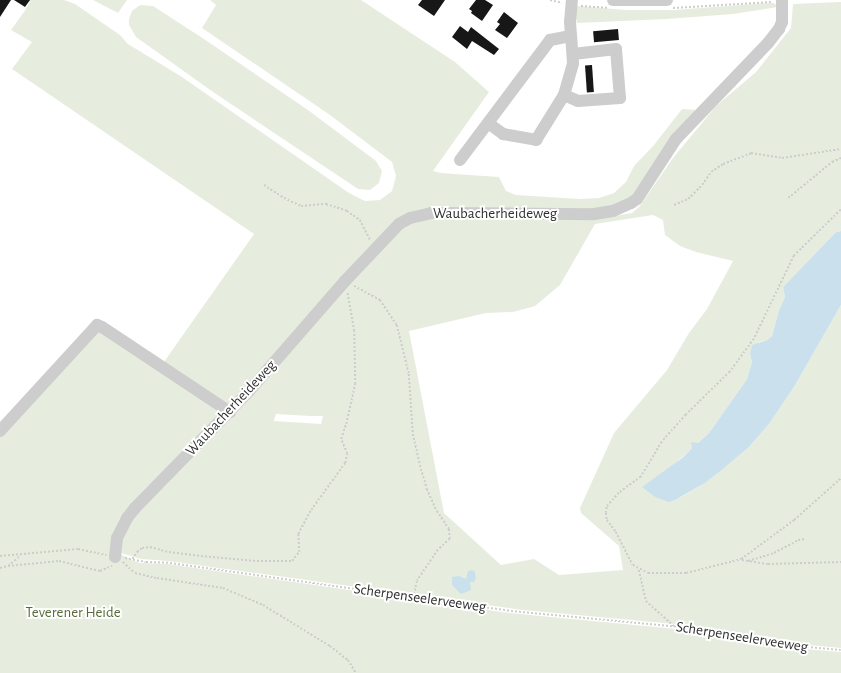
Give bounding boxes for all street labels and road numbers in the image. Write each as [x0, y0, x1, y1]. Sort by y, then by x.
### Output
street label: Waubacherheideweg [433, 205, 557, 223]
street label: Waubacherheideweg [182, 356, 280, 460]
street label: Scherpenseelerveeweg [353, 580, 487, 616]
street label: Scherpenseelerveeweg [675, 618, 809, 656]

